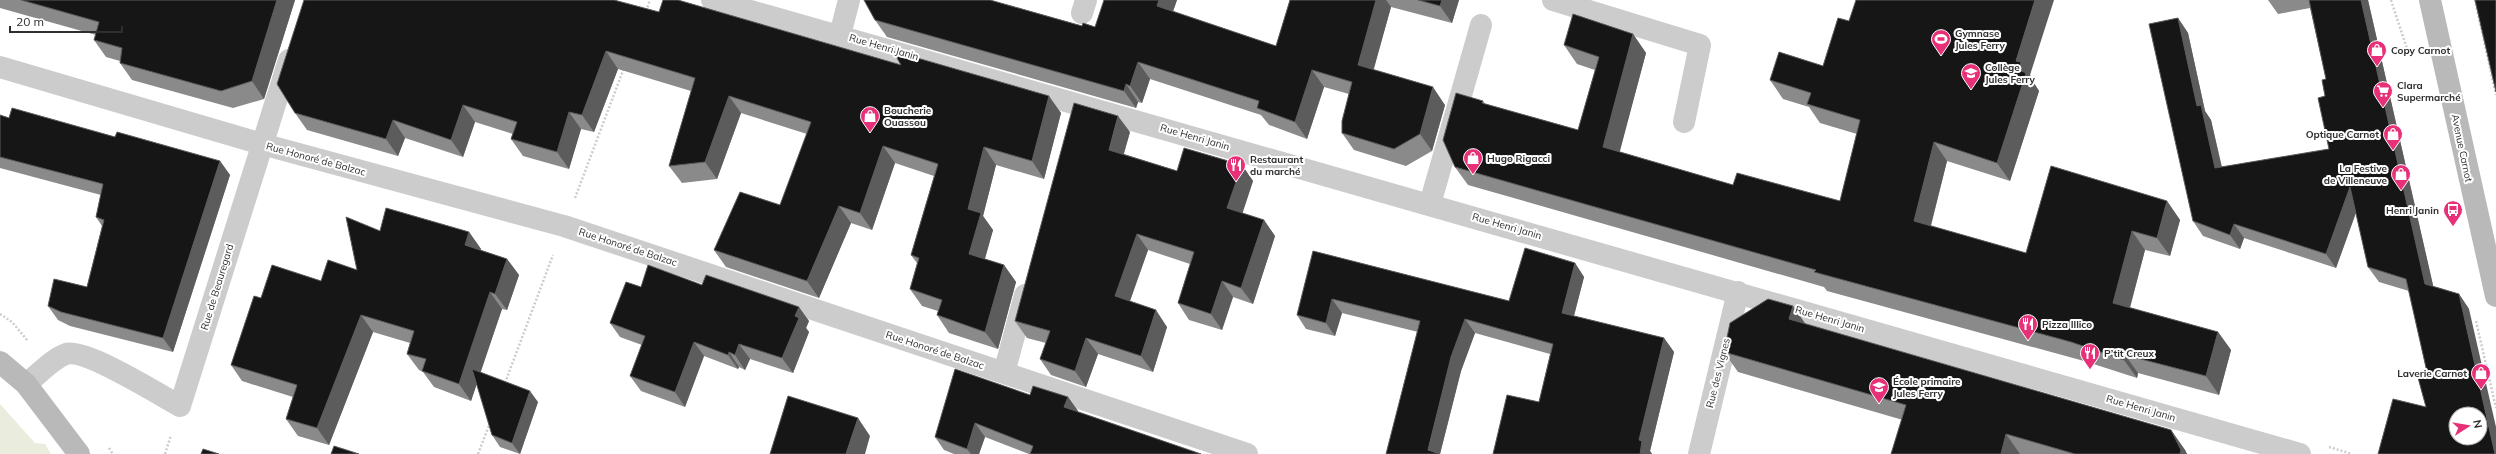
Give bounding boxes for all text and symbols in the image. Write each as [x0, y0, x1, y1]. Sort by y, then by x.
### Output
scale bar [10, 8, 122, 34]
text: 20 m [16, 14, 44, 29]
place label: Gymnase Jules Ferry [1955, 27, 2006, 52]
sports icon: Gymnase Jules Ferry [1930, 28, 1952, 56]
street label: Rue Henri Janin [848, 31, 920, 63]
shop icon: Copy Carnot [2366, 39, 2388, 67]
place label: Copy Carnot [2391, 44, 2450, 57]
place label: Collège Jules Ferry [1985, 61, 2036, 86]
school or university icon: Collège Jules Ferry [1960, 62, 1982, 90]
place label: Clara Supermarché [2397, 79, 2461, 104]
supermarket icon: Clara Supermarché [2372, 80, 2394, 108]
place label: Boucherie Ouassou [884, 104, 932, 129]
shop icon: Boucherie Ouassou [859, 105, 881, 133]
street label: Avenue Carnot [2448, 113, 2476, 183]
street label: Rue Henri Janin [1159, 121, 1231, 153]
shop icon: Optique Carnot [2382, 123, 2404, 151]
place label: Optique Carnot [2306, 128, 2379, 141]
street label: Rue Honoré de Balzac [265, 139, 367, 179]
shop icon: Hugo Rigacci [1462, 147, 1484, 175]
place label: Hugo Rigacci [1487, 152, 1550, 165]
place label: Restaurant du marché [1250, 153, 1303, 178]
restaurant icon: Restaurant du marché [1225, 154, 1247, 182]
place label: La Festive de Villeneuve [2324, 162, 2388, 187]
shop icon: La Festive de Villeneuve [2390, 163, 2412, 191]
bus stop icon: Henri Janin [2442, 199, 2464, 227]
place label: Henri Janin [2386, 204, 2439, 217]
street label: Rue Henri Janin [1471, 210, 1543, 242]
street label: Rue Honoré de Balzac [577, 225, 679, 269]
street label: Rue de Beauregard [198, 242, 236, 332]
street label: Rue Henri Janin [1794, 303, 1866, 335]
restaurant icon: Pizza Illico [2017, 313, 2039, 341]
place label: Pizza Illico [2042, 318, 2092, 331]
street label: Rue Honoré de Balzac [884, 328, 986, 372]
street label: Rue des Vignes [1703, 337, 1733, 409]
restaurant icon: P’tit Creux [2079, 342, 2101, 370]
place label: P’tit Creux [2104, 347, 2154, 360]
shop icon: Laverie Carnot [2470, 362, 2492, 390]
place label: Laverie Carnot [2397, 367, 2467, 380]
place label: École primaire Jules Ferry [1893, 375, 1961, 400]
school or university icon: École primaire Jules Ferry [1868, 376, 1890, 404]
street label: Rue Henri Janin [2105, 392, 2177, 424]
north arrow [2448, 406, 2488, 446]
text: N [2470, 418, 2485, 429]

